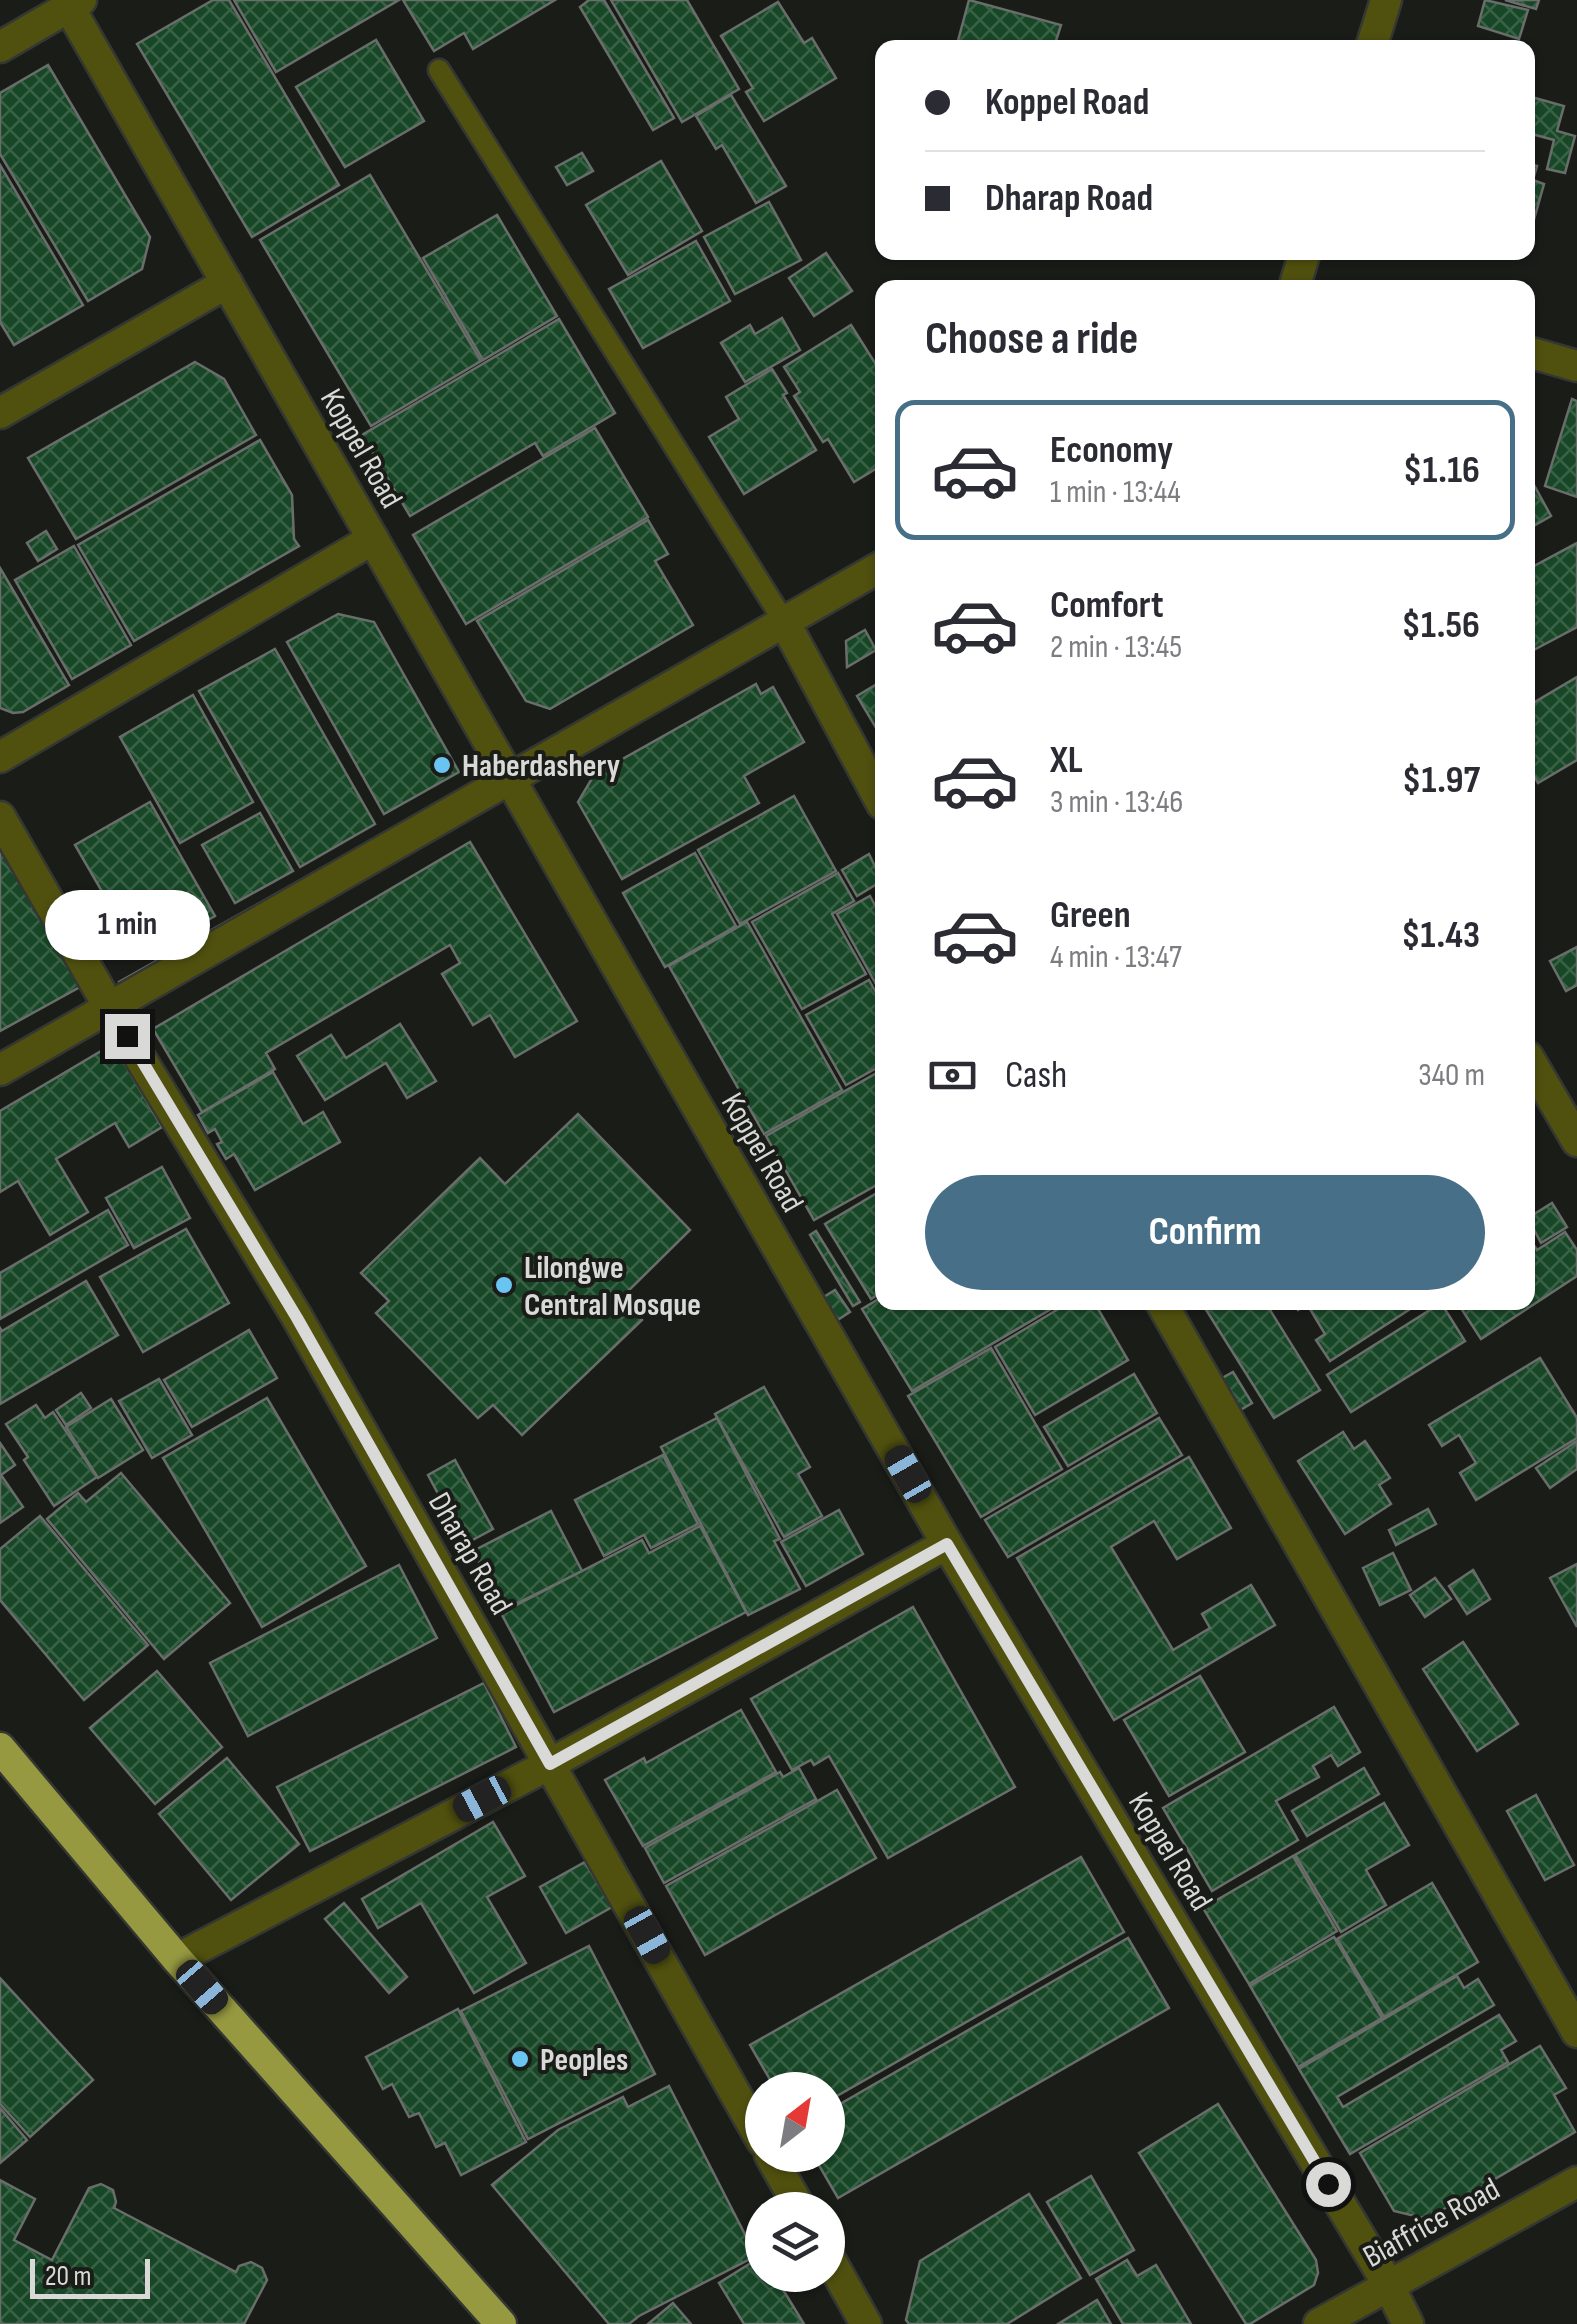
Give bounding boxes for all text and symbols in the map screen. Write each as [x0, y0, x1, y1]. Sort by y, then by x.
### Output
text: Koppel Road [985, 80, 1149, 125]
text: Dharap Road [985, 176, 1153, 221]
text: Choose a ride [925, 312, 1138, 367]
street label: Koppel Road [311, 382, 410, 515]
icon: car [930, 425, 1020, 515]
text: Economy [1050, 428, 1173, 473]
text: $1.16 [1403, 448, 1480, 493]
text: 1 min · 13:44 [1050, 473, 1181, 512]
icon: car [930, 580, 1020, 670]
text: Comfort [1050, 583, 1164, 628]
text: $1.56 [1402, 603, 1480, 648]
text: 2 min · 13:45 [1050, 628, 1182, 667]
icon: car [930, 735, 1020, 825]
text: XL [1050, 738, 1083, 783]
place label: Haberdashery [462, 747, 620, 786]
marker: Haberdashery [431, 754, 453, 776]
text: $1.97 [1402, 758, 1480, 803]
text: 3 min · 13:46 [1050, 783, 1183, 822]
icon: car [930, 890, 1020, 980]
callout: 1 min [44, 891, 210, 961]
text: Green [1050, 893, 1131, 938]
text: 1 min [98, 905, 157, 944]
text: $1.43 [1401, 913, 1480, 958]
text: 4 min · 13:47 [1050, 938, 1182, 977]
route end [105, 1014, 150, 1059]
icon: cash [925, 1048, 980, 1103]
text: Cash [1005, 1053, 1067, 1098]
text: 340 m [1418, 1056, 1485, 1095]
street label: Koppel Road [712, 1086, 811, 1219]
button: Confirm [925, 1175, 1485, 1290]
place label: Lilongwe Central Mosque [524, 1249, 701, 1325]
marker: Lilongwe Central Mosque [493, 1274, 515, 1296]
car [880, 1441, 936, 1507]
street label: Dharap Road [419, 1486, 520, 1622]
car [448, 1772, 516, 1826]
street label: Koppel Road [1119, 1786, 1220, 1918]
car [619, 1901, 675, 1969]
car [171, 1955, 233, 2019]
place label: Peoples [540, 2041, 628, 2080]
marker: Peoples [509, 2048, 531, 2070]
north arrow [745, 2072, 845, 2172]
map controls [745, 2072, 845, 2292]
route start [1306, 2162, 1351, 2207]
street label: Biaffrice Road [1357, 2170, 1507, 2277]
button: layers [745, 2192, 845, 2292]
scale bar [30, 2254, 150, 2298]
text: 20 m [45, 2260, 91, 2293]

